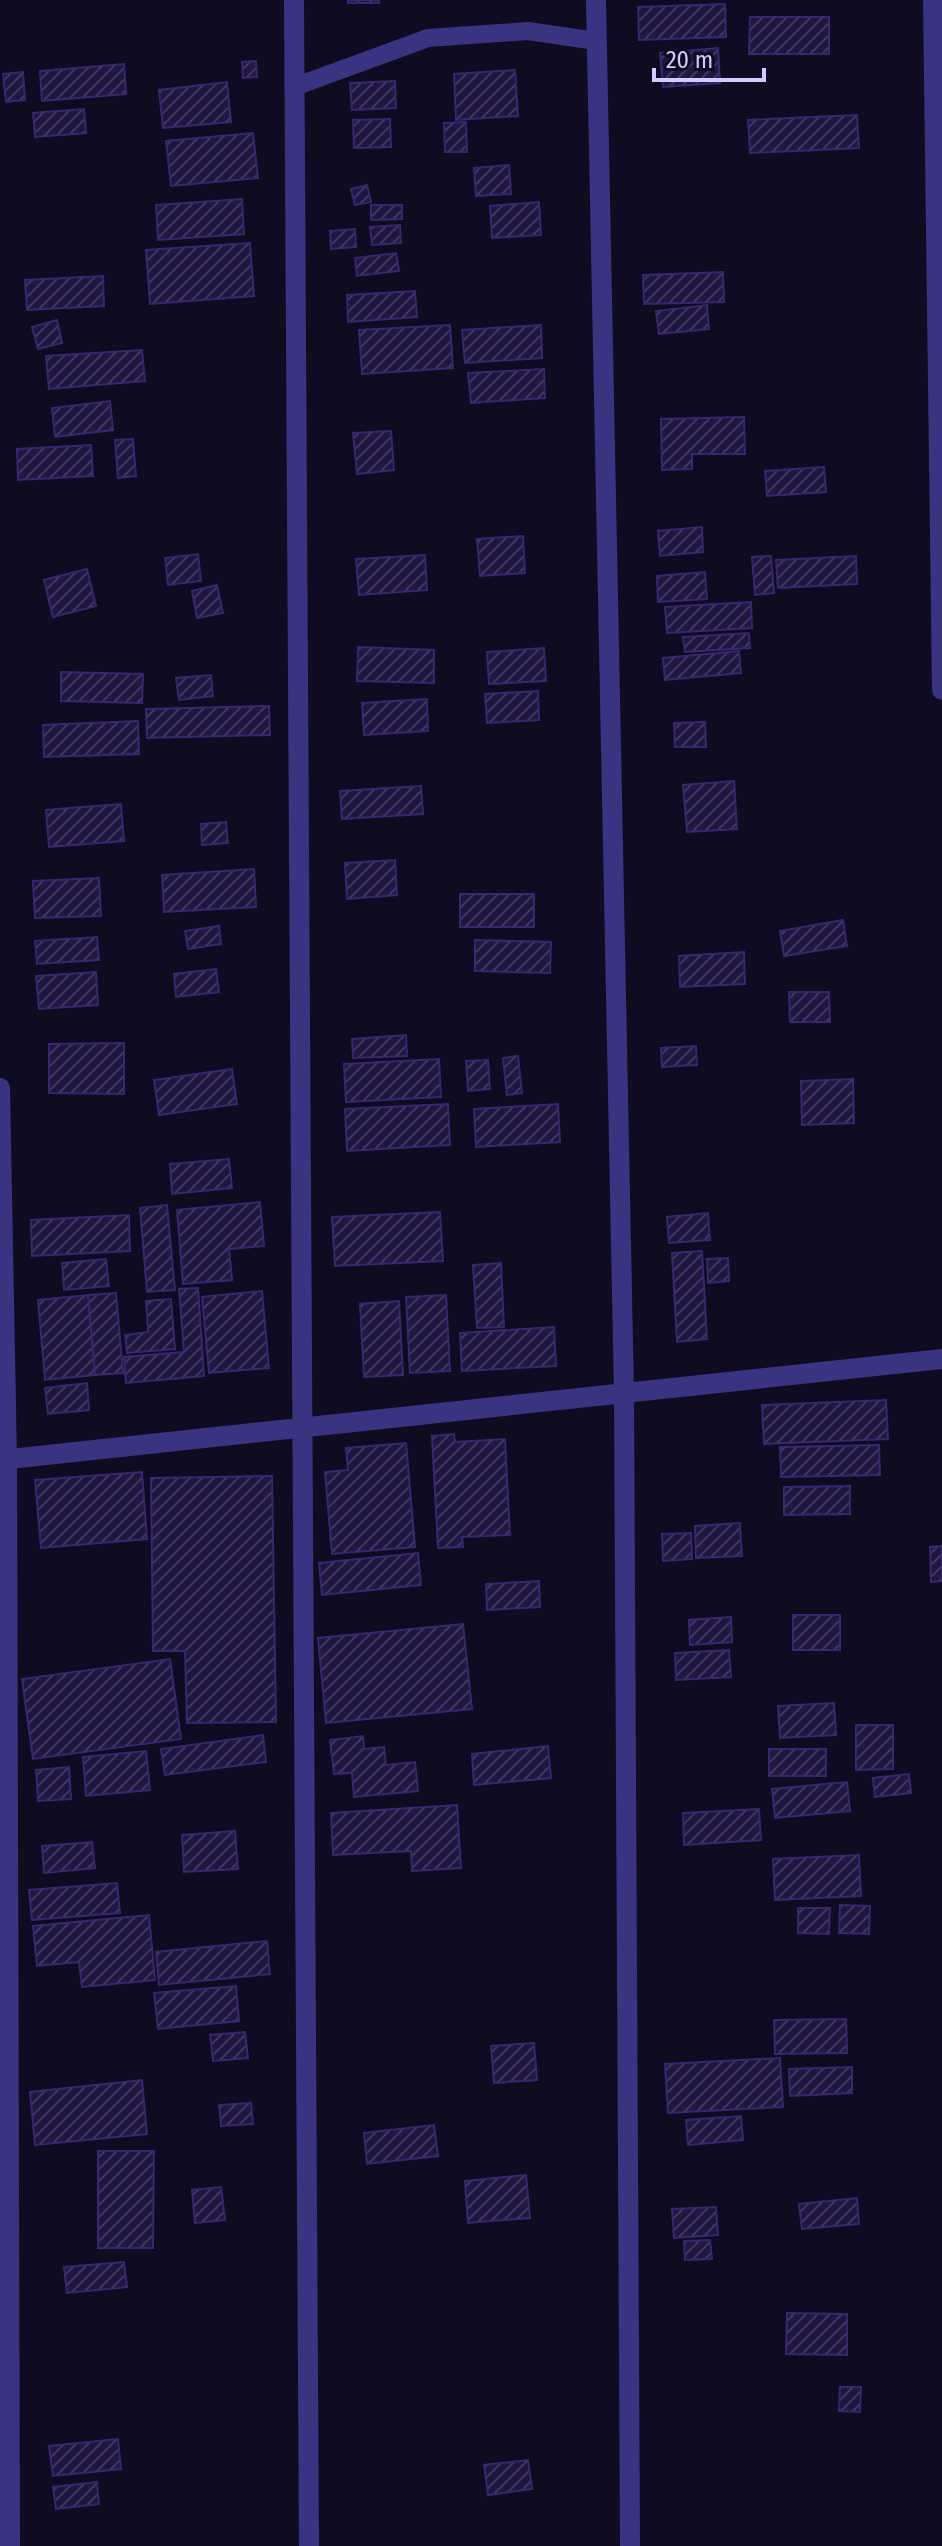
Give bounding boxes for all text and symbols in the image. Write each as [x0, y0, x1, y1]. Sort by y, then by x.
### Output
scale bar [654, 32, 764, 82]
text: 20 m [666, 46, 713, 74]

